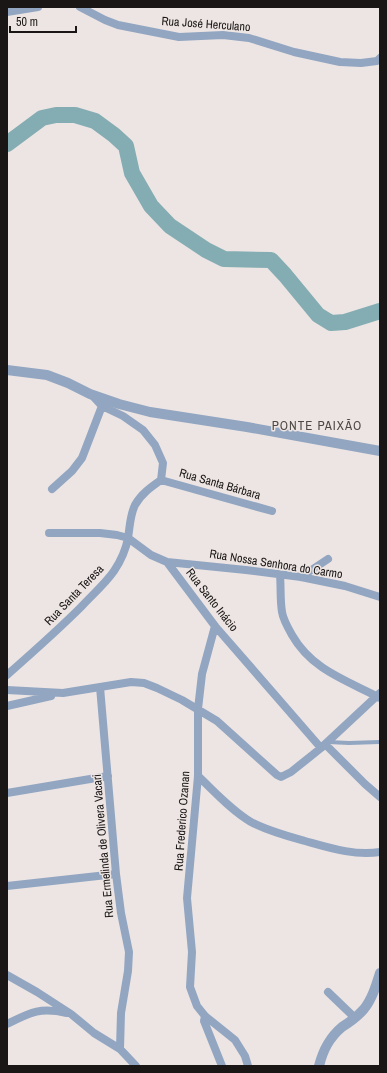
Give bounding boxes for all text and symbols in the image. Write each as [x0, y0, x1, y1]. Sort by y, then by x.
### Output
scale bar [10, 8, 76, 34]
street label: Rua José Herculano [161, 13, 251, 35]
text: 50 m [16, 14, 38, 30]
district label: PONTE PAIXÃO [272, 417, 362, 434]
street label: Rua Santa Bárbara [177, 465, 263, 503]
street label: Rua Nossa Senhora do Carmo [208, 546, 344, 582]
street label: Rua Santa Teresa [41, 561, 107, 629]
street label: Rua Santo Inácio [182, 565, 242, 635]
street label: Rua Frederico Ozanan [171, 771, 193, 871]
street label: Rua Ermelinda de Olivera Vacari [89, 773, 117, 919]

